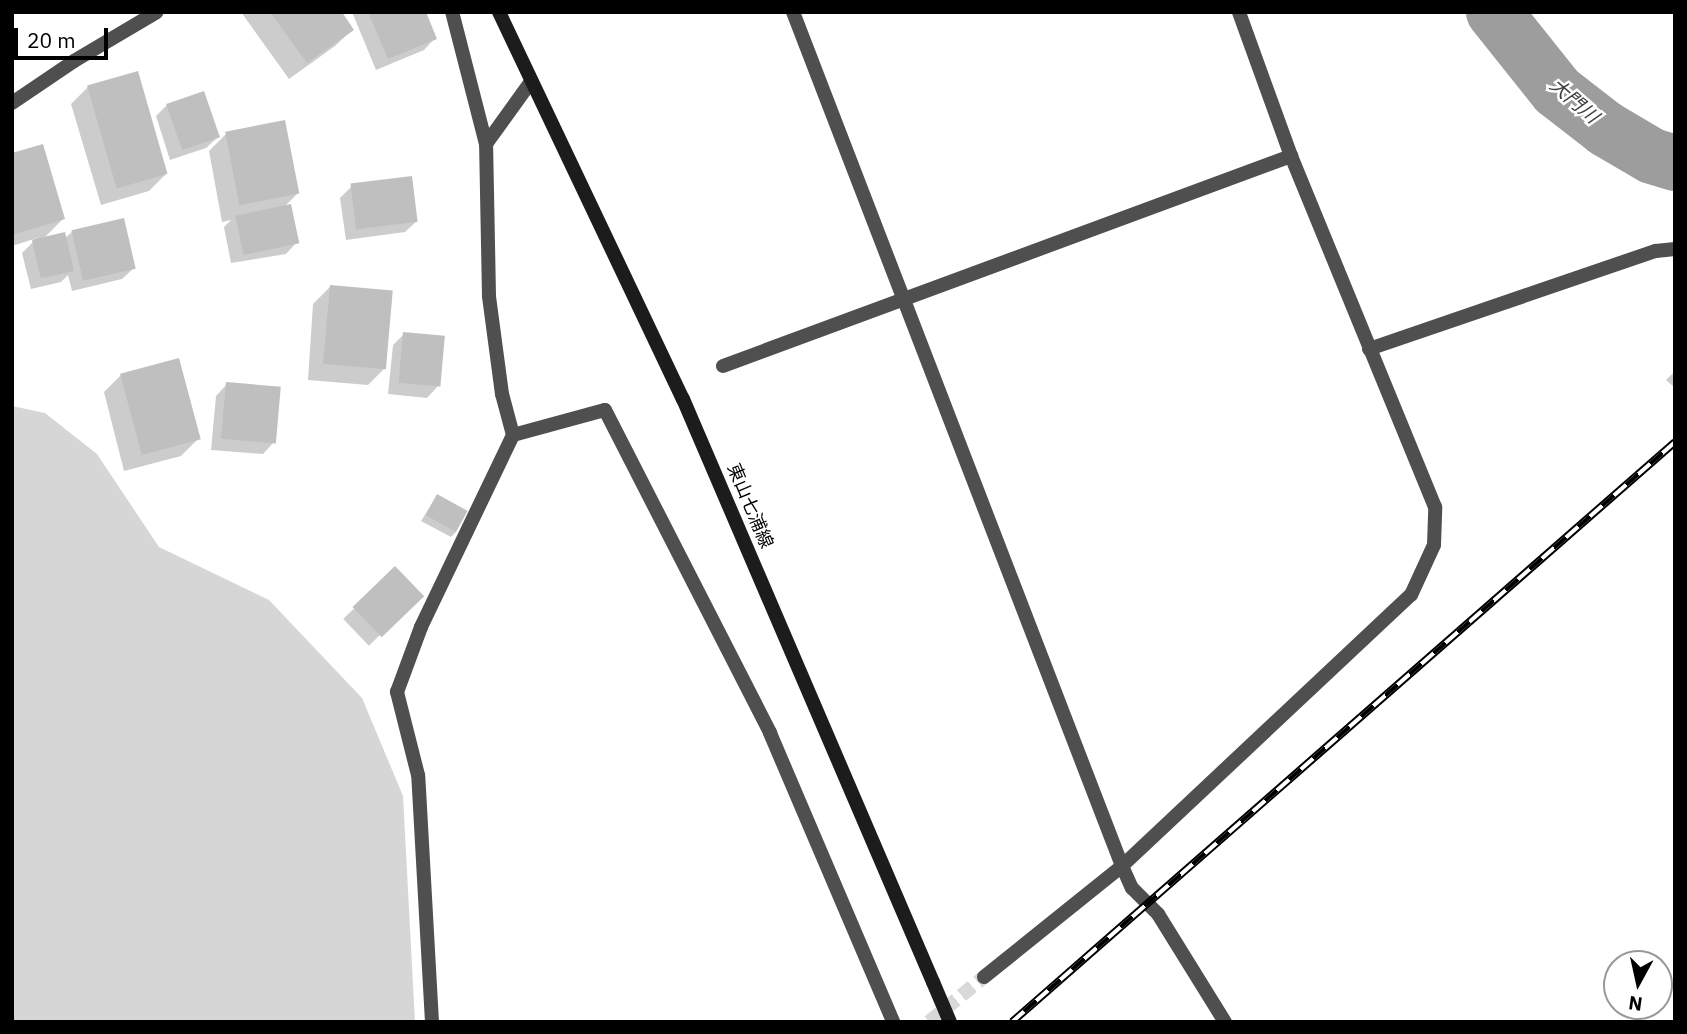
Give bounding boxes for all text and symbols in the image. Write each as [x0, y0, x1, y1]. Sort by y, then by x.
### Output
scale bar [18, 14, 112, 58]
text: 20 m [27, 26, 76, 54]
water label: 大門川 [1545, 74, 1603, 128]
street label: 東山七浦線 [722, 460, 778, 552]
north arrow [1603, 950, 1673, 1020]
text: N [1627, 991, 1644, 1017]

